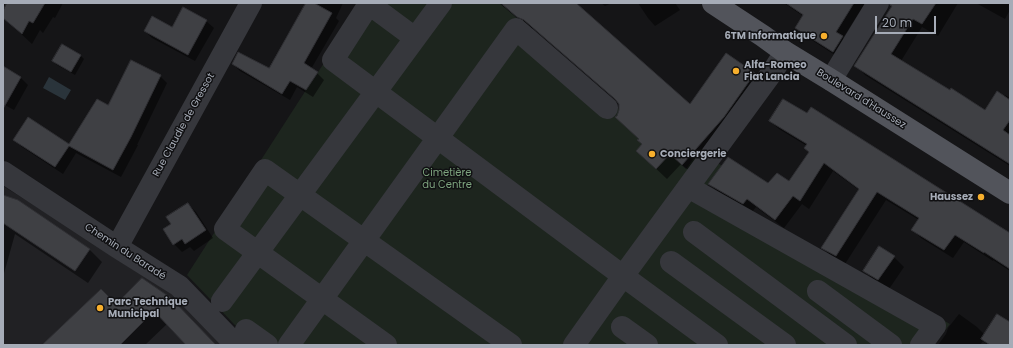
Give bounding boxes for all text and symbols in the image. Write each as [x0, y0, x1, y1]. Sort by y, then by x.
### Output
scale bar [877, 8, 938, 34]
text: 20 m [882, 14, 912, 31]
place label: 6TM Informatique [724, 30, 816, 42]
marker: 6TM Informatique [819, 31, 829, 41]
place label: Alfa-Romeo Fiat Lancia [744, 59, 807, 82]
marker: Alfa-Romeo Fiat Lancia [731, 66, 741, 76]
street label: Boulevard d'Haussez [814, 67, 908, 131]
street label: Rue Claudie de Gressot [150, 71, 218, 179]
place label: Conciergerie [660, 148, 727, 160]
marker: Conciergerie [647, 149, 657, 159]
park label: Cimetière du Centre [422, 167, 472, 190]
place label: Haussez [930, 191, 973, 203]
marker: Haussez [976, 192, 986, 202]
street label: Chemin du Baradé [82, 221, 168, 283]
place label: Parc Technique Municipal [108, 296, 188, 320]
marker: Parc Technique Municipal [95, 303, 105, 313]

